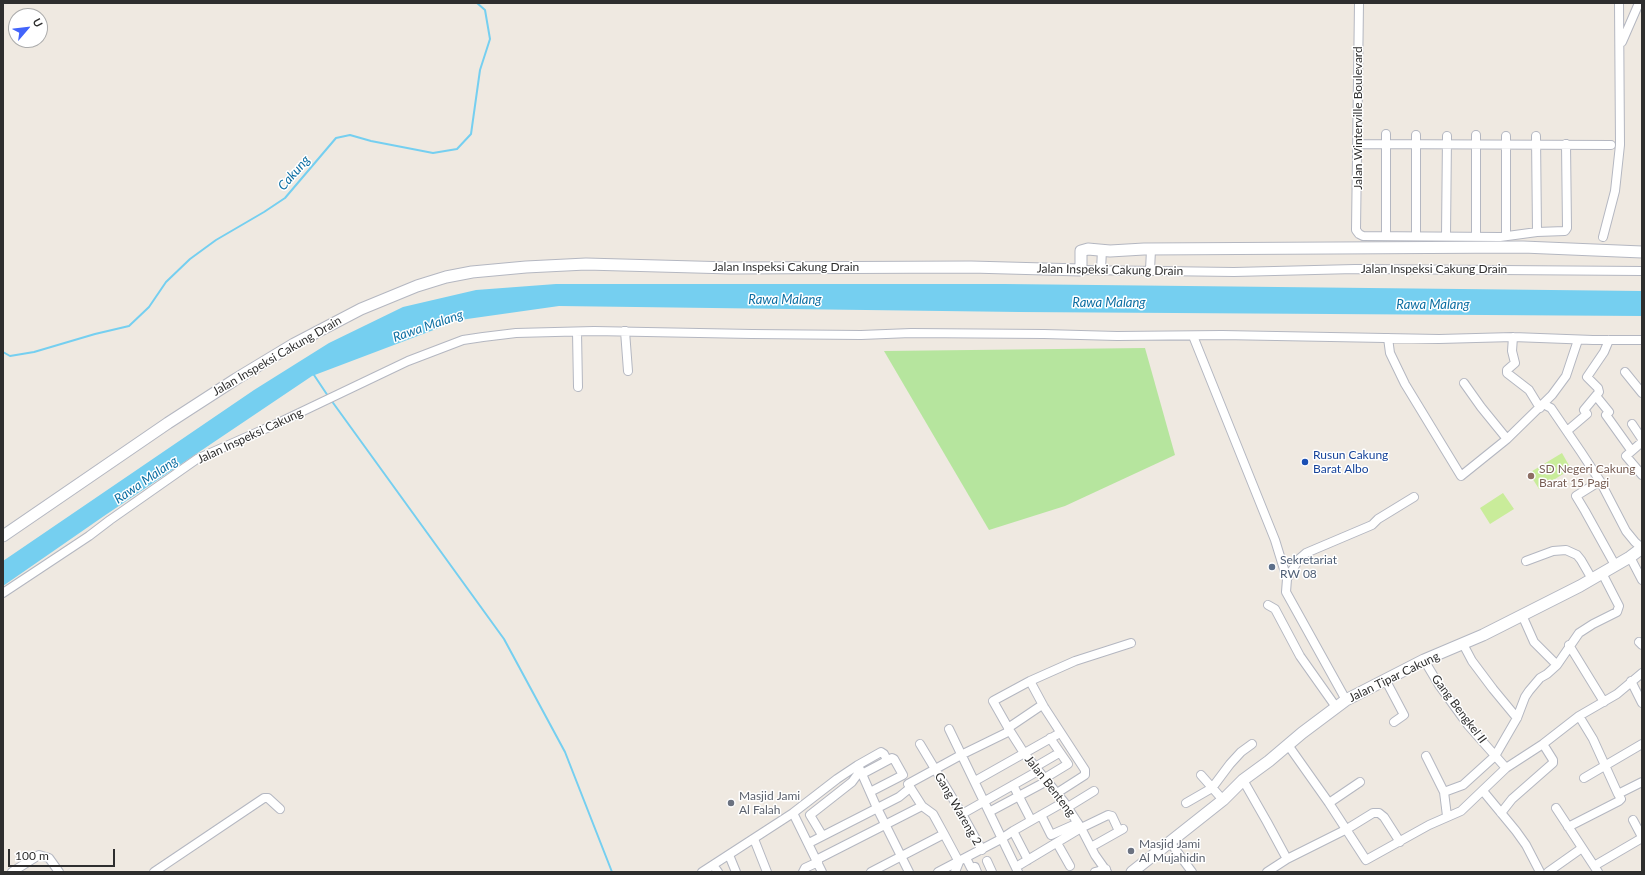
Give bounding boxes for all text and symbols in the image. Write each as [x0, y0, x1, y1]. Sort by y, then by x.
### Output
north arrow [8, 8, 48, 48]
text: U [30, 16, 46, 29]
street label: Jalan Winterville Boulevard [1351, 46, 1365, 190]
water label: Cakung [275, 152, 313, 194]
street label: Jalan Inspeksi Cakung Drain [713, 260, 859, 274]
street label: Jalan Inspeksi Cakung Drain [1037, 262, 1183, 278]
street label: Jalan Inspeksi Cakung Drain [1361, 262, 1507, 276]
water label: Rawa Malang [748, 292, 822, 308]
water label: Rawa Malang [1072, 295, 1146, 311]
water label: Rawa Malang [1396, 297, 1470, 313]
water label: Rawa Malang [391, 307, 465, 345]
street label: Jalan Inspeksi Cakung Drain [210, 313, 344, 399]
street label: Jalan Inspeksi Cakung [195, 405, 305, 467]
place label: Rusun Cakung Barat Albo [1313, 448, 1388, 476]
water label: Rawa Malang [111, 453, 181, 507]
marker: Rusun Cakung Barat Albo [1300, 457, 1310, 467]
place label: SD Negeri Cakung Barat 15 Pagi [1539, 462, 1636, 490]
marker: SD Negeri Cakung Barat 15 Pagi [1526, 471, 1536, 481]
place label: Sekretariat RW 08 [1280, 553, 1337, 581]
marker: Sekretariat RW 08 [1267, 562, 1277, 572]
street label: Jalan Tipar Cakung [1346, 649, 1442, 705]
street label: Gang Bengkel II [1428, 672, 1490, 746]
street label: Jalan Benteng [1022, 753, 1078, 819]
street label: Gang Wareng 2 [931, 770, 985, 848]
place label: Masjid Jami Al Falah [739, 789, 800, 817]
marker: Masjid Jami Al Falah [726, 798, 736, 808]
place label: Masjid Jami Al Mujahidin [1139, 837, 1205, 865]
scale bar [10, 841, 117, 867]
marker: Masjid Jami Al Mujahidin [1126, 846, 1136, 856]
text: 100 m [15, 848, 49, 863]

